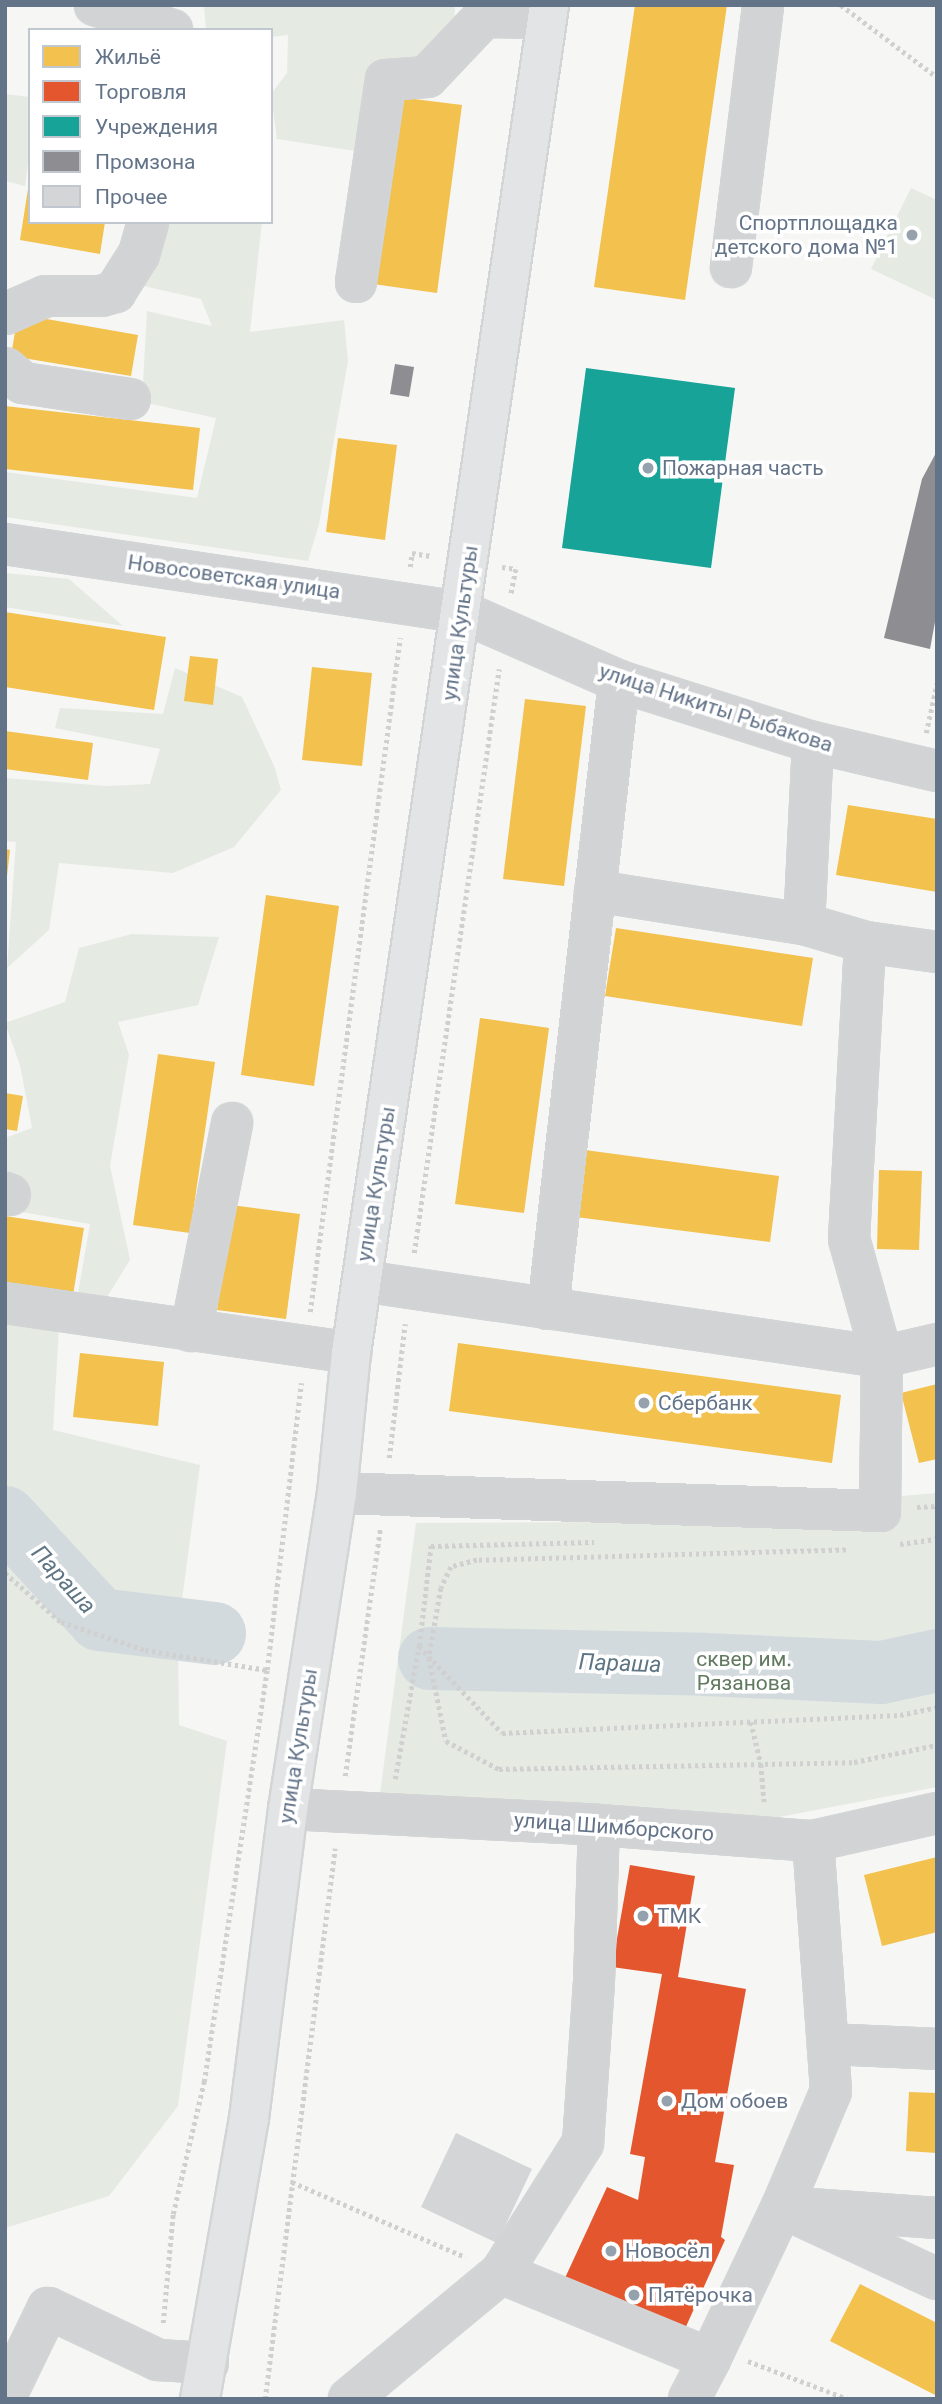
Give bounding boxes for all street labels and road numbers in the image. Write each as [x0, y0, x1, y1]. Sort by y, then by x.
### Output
street label: улица Культуры [437, 544, 483, 702]
street label: Новосоветская улица [126, 550, 342, 604]
street label: улица Никиты Рыбакова [596, 658, 836, 758]
street label: улица Культуры [351, 1105, 401, 1263]
street label: улица Культуры [273, 1667, 323, 1825]
street label: улица Шимборского [513, 1807, 715, 1847]

